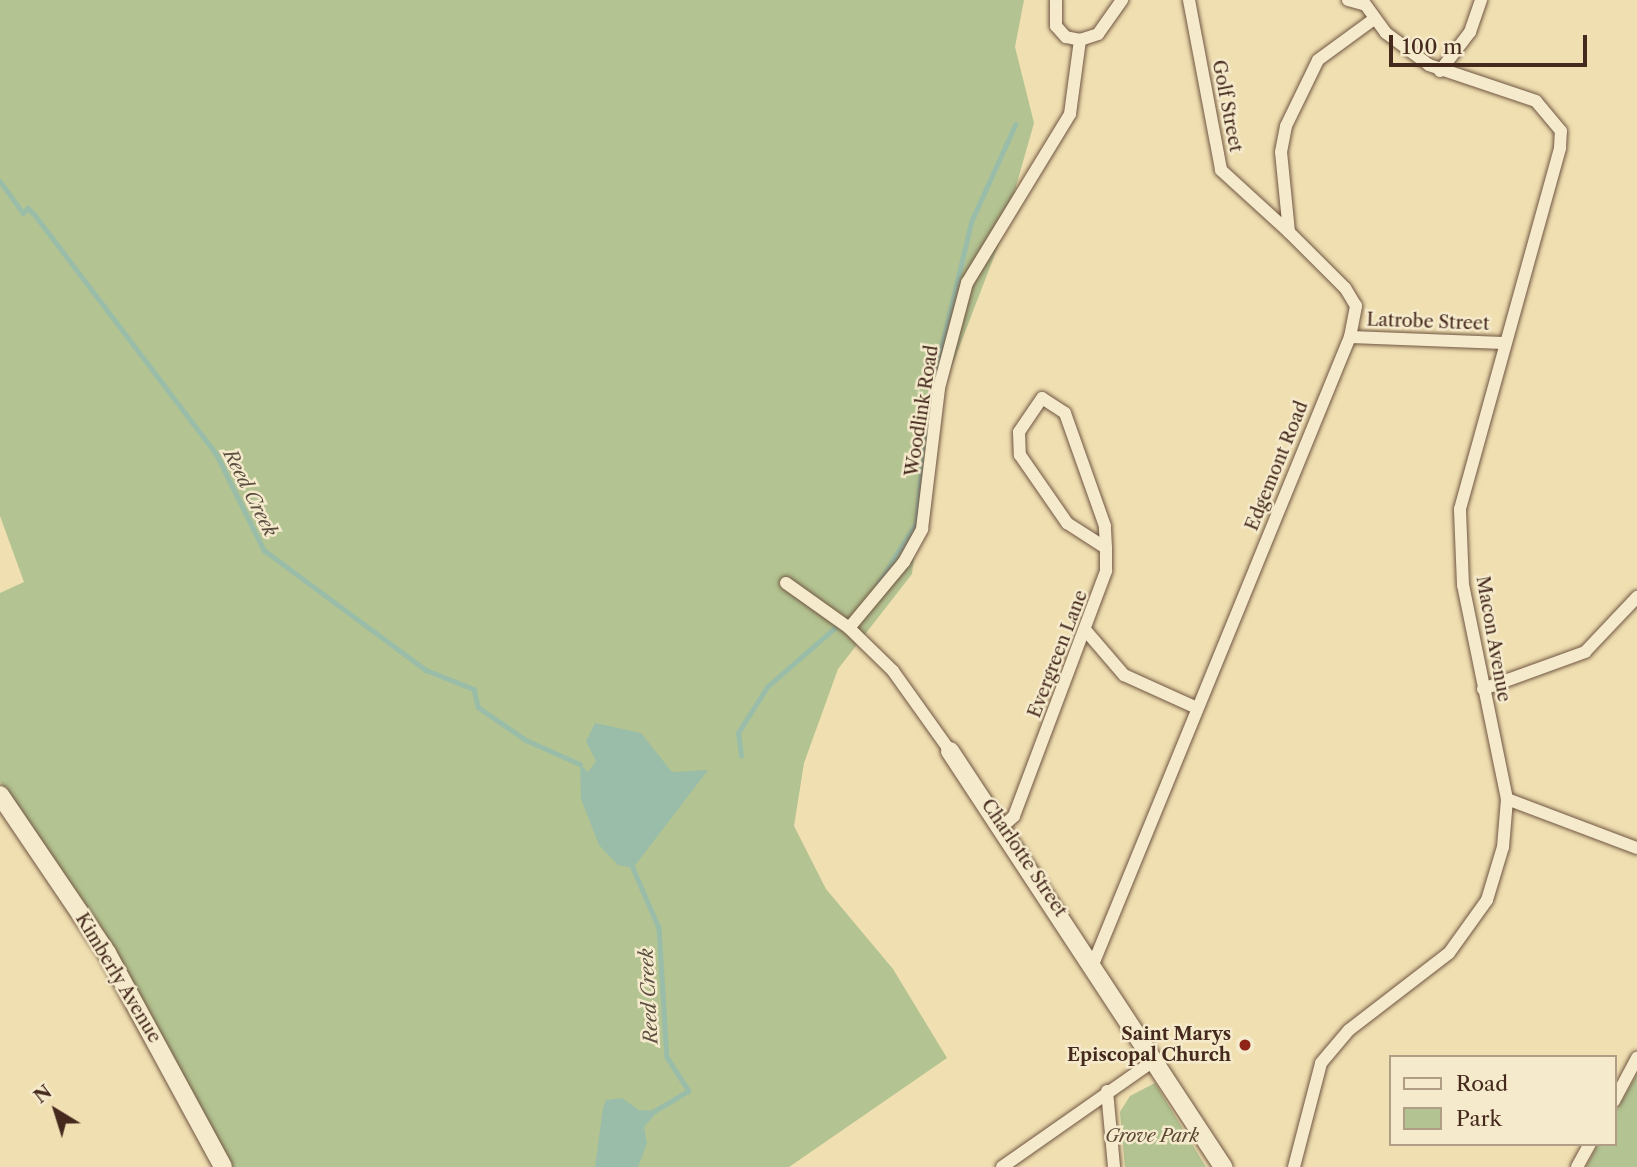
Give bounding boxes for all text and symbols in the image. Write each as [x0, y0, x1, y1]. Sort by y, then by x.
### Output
scale bar [1392, 21, 1590, 65]
text: 100 m [1402, 34, 1463, 59]
street label: Golf Street [1208, 58, 1246, 154]
street label: Latrobe Street [1366, 309, 1490, 335]
street label: Woodlink Road [901, 344, 943, 478]
street label: Edgemont Road [1241, 398, 1313, 534]
water label: Reed Creek [218, 445, 282, 541]
street label: Macon Avenue [1471, 574, 1515, 704]
street label: Evergreen Lane [1024, 587, 1092, 721]
street label: Charlotte Street [977, 795, 1071, 921]
street label: Kimberly Avenue [70, 909, 166, 1047]
water label: Reed Creek [635, 948, 663, 1044]
place label: Saint Marys Episcopal Church [1067, 1024, 1231, 1066]
marker: Saint Marys Episcopal Church [1237, 1037, 1253, 1053]
legend [1388, 1055, 1616, 1146]
text: Road [1456, 1071, 1508, 1096]
north arrow [21, 1076, 91, 1146]
text: N [29, 1080, 56, 1108]
text: Park [1456, 1106, 1502, 1131]
park label: Grove Park [1105, 1125, 1199, 1147]

